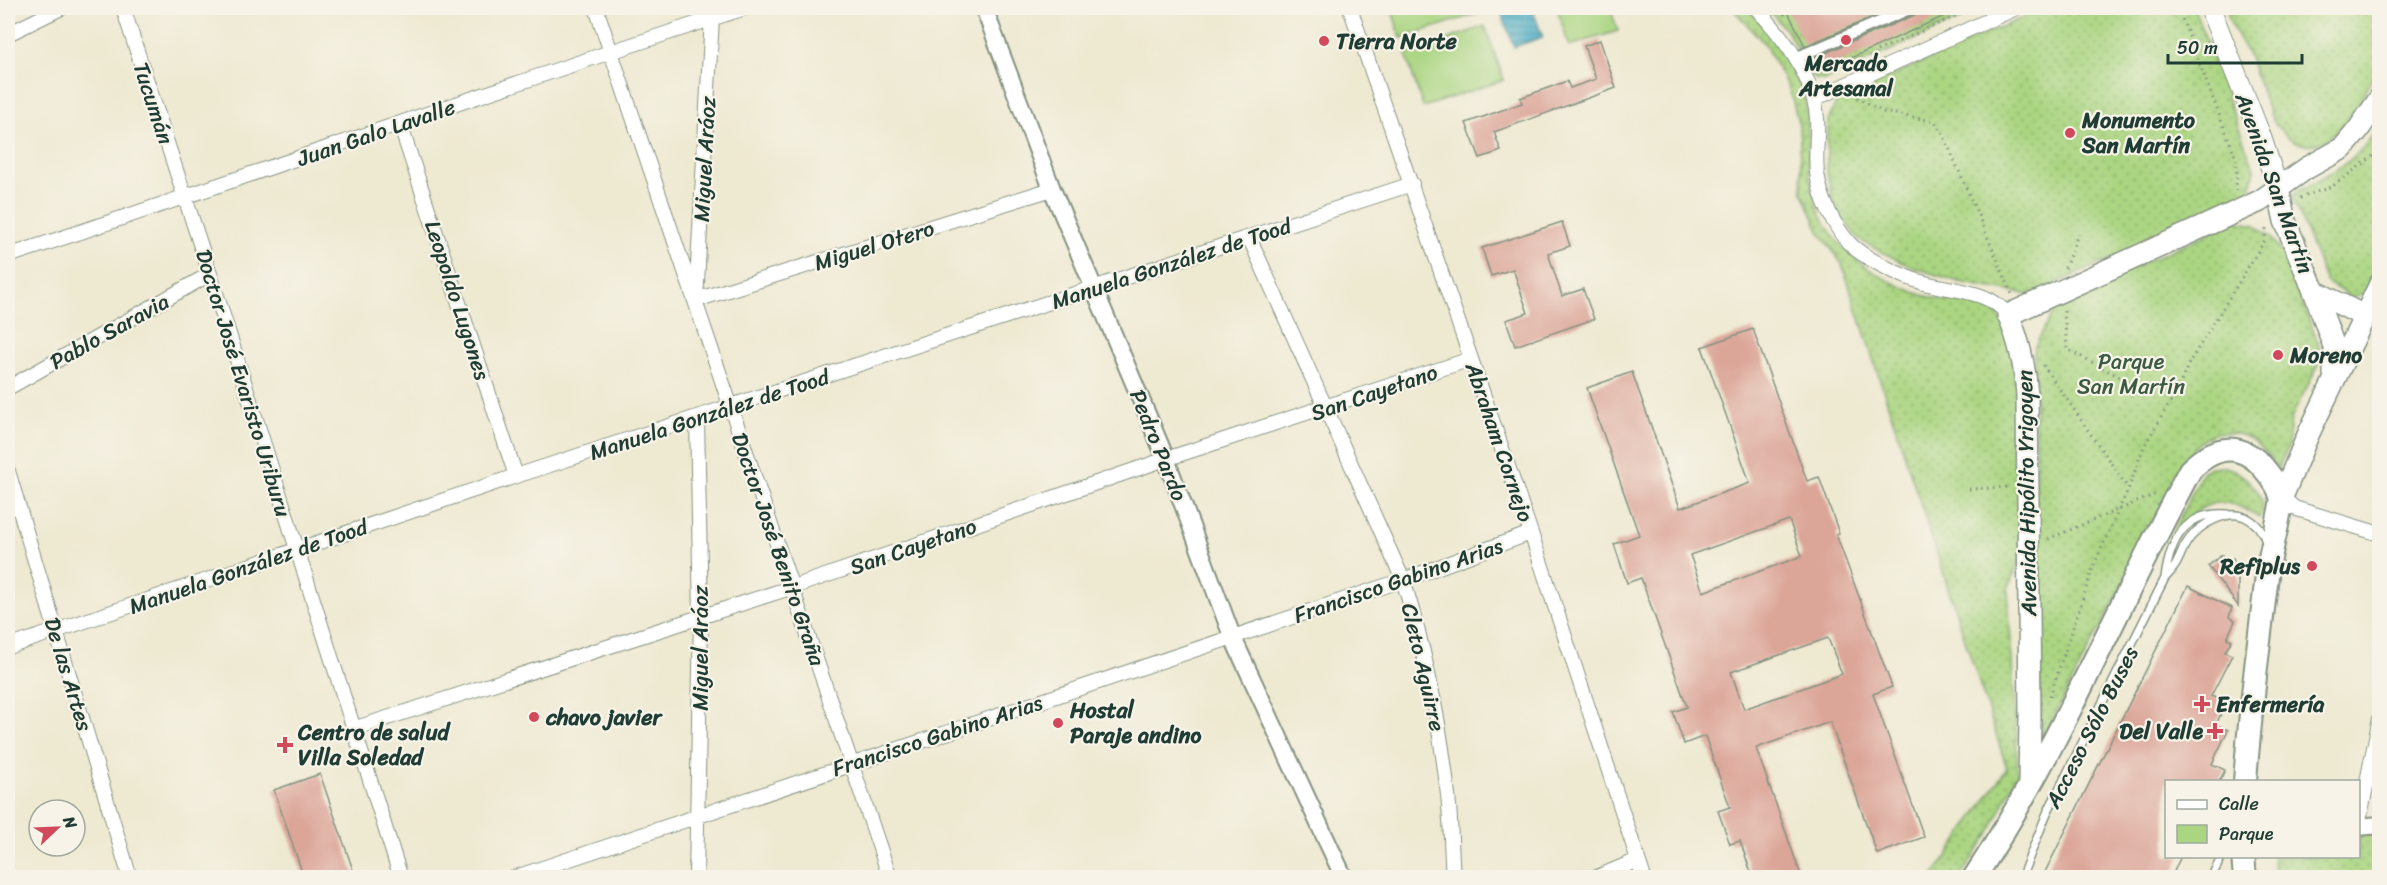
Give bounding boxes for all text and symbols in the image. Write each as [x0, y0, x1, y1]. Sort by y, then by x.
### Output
place label: Tierra Norte [1336, 22, 1457, 61]
scale bar [2168, 27, 2302, 65]
text: 50 m [2177, 32, 2218, 64]
marker: Mercado Artesanal [1839, 33, 1853, 47]
marker: Tierra Norte [1317, 34, 1331, 48]
place label: Mercado Artesanal [1798, 44, 1895, 108]
street label: Tucumán [122, 57, 185, 150]
street label: Avenida San Martín [2223, 86, 2325, 279]
street label: Juan Galo Lavalle [291, 87, 461, 178]
street label: Miguel Aráoz [682, 95, 727, 223]
place label: Monumento San Martín [2081, 101, 2196, 165]
marker: Monumento San Martín [2063, 126, 2077, 140]
street label: Manuela González de Tood [1046, 206, 1297, 321]
street label: Miguel Otero [809, 209, 939, 282]
street label: Leopoldo Lugones [413, 215, 502, 385]
street label: Doctor José Evaristo Uriburu [184, 244, 303, 522]
street label: Pablo Saravia [42, 282, 176, 380]
place label: Moreno [2289, 336, 2362, 375]
park label: Parque San Martín [2077, 342, 2185, 406]
marker: Moreno [2271, 348, 2285, 362]
street label: San Cayetano [1305, 353, 1443, 432]
street label: Abraham Cornejo [1454, 356, 1545, 527]
street label: Manuela González de Tood [584, 357, 835, 472]
street label: Avenida Hipólito Yrigoyen [2005, 369, 2048, 618]
street label: Pedro Pardo [1118, 383, 1199, 507]
street label: Doctor José Benito Graña [720, 427, 837, 672]
street label: Manuela González de Tood [124, 507, 374, 626]
street label: San Cayetano [844, 507, 982, 586]
street label: Francisco Gabino Arias [1288, 526, 1508, 635]
place label: Refiplus [2219, 547, 2301, 586]
marker: Refiplus [2305, 559, 2319, 573]
street label: Miguel Aráoz [681, 585, 720, 711]
street label: Cleto Aguirre [1390, 599, 1457, 735]
street label: De las Artes [33, 612, 105, 737]
street label: Acceso Sólo Buses [2033, 639, 2149, 816]
street label: Francisco Gabino Arias [827, 683, 1047, 788]
place label: Enfermería [2216, 685, 2325, 724]
place label: Hostal Paraje andino [1069, 691, 1201, 755]
marker: Enfermería [2193, 695, 2211, 713]
place label: chavo javier [545, 698, 663, 737]
marker: chavo javier [527, 710, 541, 724]
place label: Del Valle [2119, 712, 2203, 751]
place label: Centro de salud Villa Soledad [297, 713, 452, 777]
marker: Hostal Paraje andino [1051, 716, 1065, 730]
marker: Del Valle [2208, 724, 2222, 738]
marker: Centro de salud Villa Soledad [276, 736, 294, 754]
legend [2165, 780, 2360, 858]
text: Calle [2219, 788, 2259, 820]
north arrow [27, 798, 87, 858]
text: N [54, 811, 86, 834]
text: Parque [2219, 818, 2274, 850]

